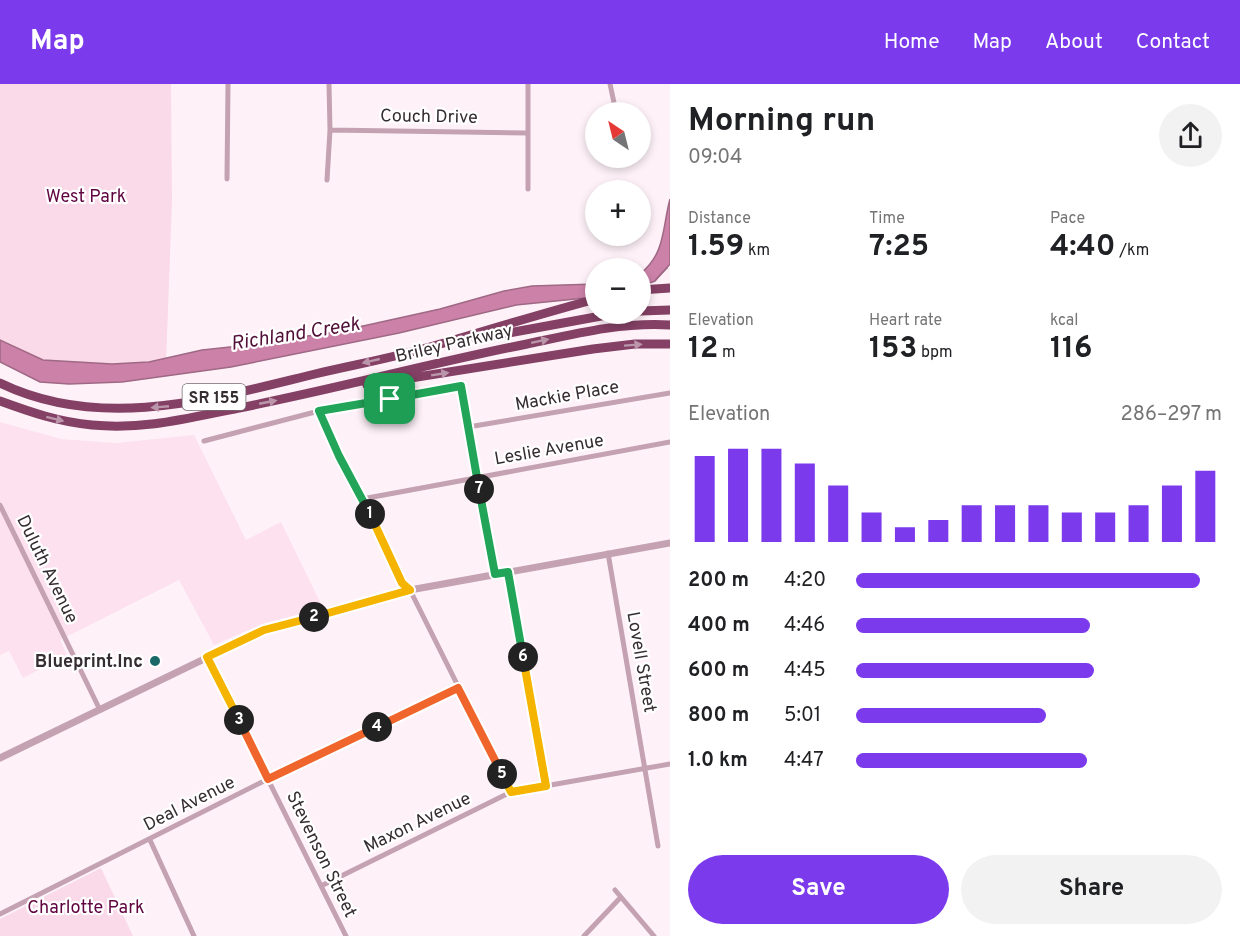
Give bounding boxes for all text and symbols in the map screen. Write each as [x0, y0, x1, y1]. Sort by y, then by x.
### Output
text: Map [30, 24, 85, 60]
text: Home [884, 29, 940, 56]
text: Map [973, 29, 1012, 56]
text: About [1045, 29, 1103, 56]
text: Contact [1136, 29, 1210, 56]
text: Morning run [688, 101, 875, 143]
north arrow [585, 102, 651, 168]
map controls [585, 102, 651, 324]
button: share [1159, 104, 1222, 167]
street label: Couch Drive [380, 105, 478, 130]
text: 09:04 [688, 145, 743, 171]
button: + [585, 180, 651, 246]
park label: West Park [46, 186, 126, 209]
text: Distance [688, 209, 751, 229]
text: Time [869, 209, 905, 229]
text: Pace [1050, 209, 1085, 229]
text: 1.59 [688, 229, 744, 266]
text: 7:25 [869, 229, 929, 266]
text: 4:40 [1050, 229, 1116, 266]
text: km [744, 241, 770, 261]
text: /km [1116, 241, 1149, 261]
button: − [585, 258, 651, 324]
text: Elevation [688, 311, 754, 331]
text: Heart rate [869, 311, 942, 331]
text: kcal [1050, 311, 1078, 331]
water label: Richland Creek [229, 312, 363, 358]
street label: Briley Parkway [393, 320, 515, 369]
text: 12 [688, 331, 718, 368]
text: 153 [869, 331, 917, 368]
text: 116 [1050, 331, 1092, 368]
one-way arrow [531, 336, 550, 345]
one-way arrow [623, 340, 642, 349]
text: m [718, 343, 736, 363]
text: bpm [917, 343, 953, 363]
one-way arrow [361, 357, 380, 367]
one-way arrow [430, 369, 449, 378]
pin [364, 373, 415, 424]
street label: Mackie Place [513, 376, 621, 417]
icon: arrive [373, 382, 406, 415]
road number: SR 155 [182, 384, 246, 410]
one-way arrow [259, 397, 278, 406]
one-way arrow [150, 402, 169, 412]
text: Elevation [688, 402, 770, 428]
text: 286–297 m [1121, 402, 1222, 428]
one-way arrow [46, 414, 65, 424]
street label: Leslie Avenue [493, 430, 606, 471]
pin: 7 [464, 474, 494, 504]
text: 7 [475, 479, 483, 499]
pin: 1 [355, 499, 385, 529]
text: 1 [367, 504, 373, 524]
street label: Duluth Avenue [11, 512, 83, 628]
text: 200 m [688, 568, 749, 594]
text: 4:20 [784, 568, 826, 594]
pin: 2 [299, 602, 329, 632]
text: 2 [309, 607, 319, 627]
street label: Lovell Street [620, 610, 661, 715]
text: 400 m [688, 613, 750, 639]
text: 4:46 [784, 613, 825, 639]
pin: 6 [508, 642, 538, 672]
text: 6 [518, 647, 528, 667]
place label: Blueprint.Inc [35, 651, 143, 674]
marker: Blueprint.Inc [148, 654, 162, 668]
text: 600 m [688, 658, 749, 684]
text: 4:45 [784, 658, 826, 684]
text: 800 m [688, 703, 749, 729]
text: 5:01 [784, 703, 821, 729]
pin: 3 [224, 705, 254, 735]
text: 3 [234, 710, 244, 730]
pin: 4 [362, 712, 392, 742]
text: 4 [372, 717, 382, 737]
text: 1.0 km [688, 748, 748, 774]
text: 4:47 [784, 748, 824, 774]
pin: 5 [487, 759, 517, 789]
text: 5 [497, 764, 507, 784]
street label: Deal Avenue [140, 771, 239, 837]
street label: Stevenson Street [280, 788, 361, 922]
street label: Maxon Avenue [360, 788, 475, 859]
button: Save [688, 855, 949, 924]
button: Share [961, 855, 1222, 924]
park label: Charlotte Park [27, 897, 145, 920]

